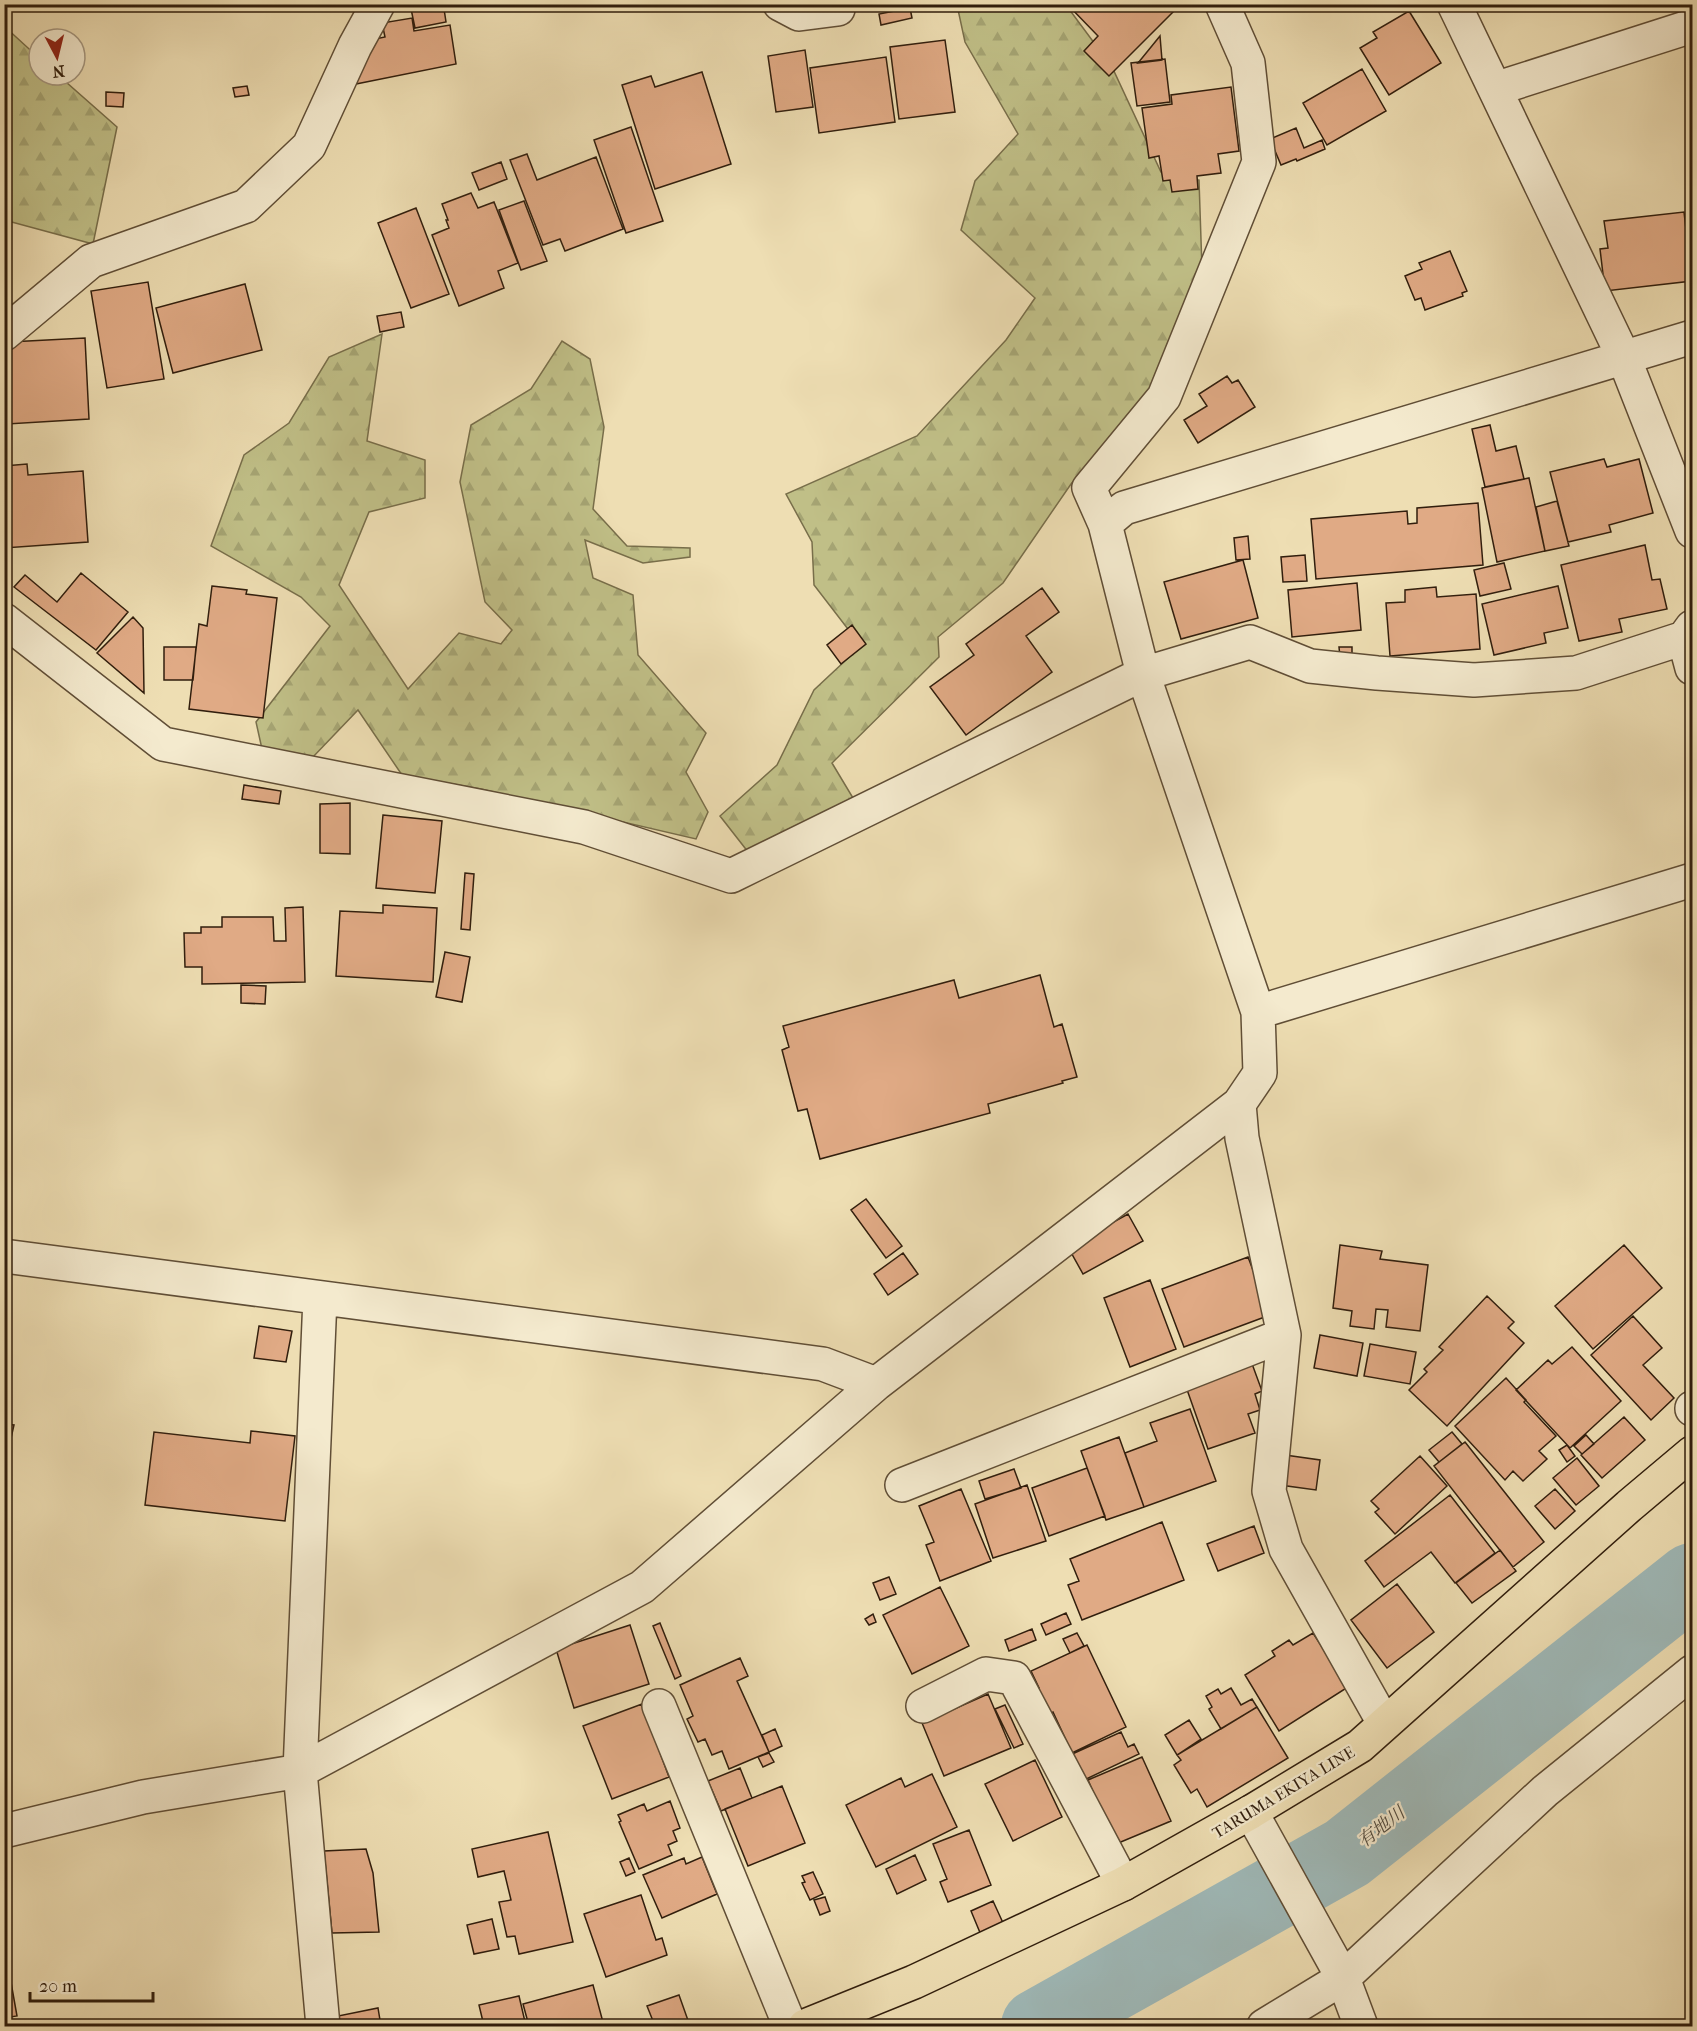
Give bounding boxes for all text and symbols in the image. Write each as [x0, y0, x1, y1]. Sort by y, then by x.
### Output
north arrow [27, 27, 87, 87]
text: N [51, 61, 66, 82]
street label: TARUMA EKIYA LINE [1209, 1742, 1358, 1842]
water label: 有地川 [1354, 1801, 1411, 1852]
scale bar [30, 1965, 153, 2003]
text: 20 m [39, 1976, 77, 1997]

